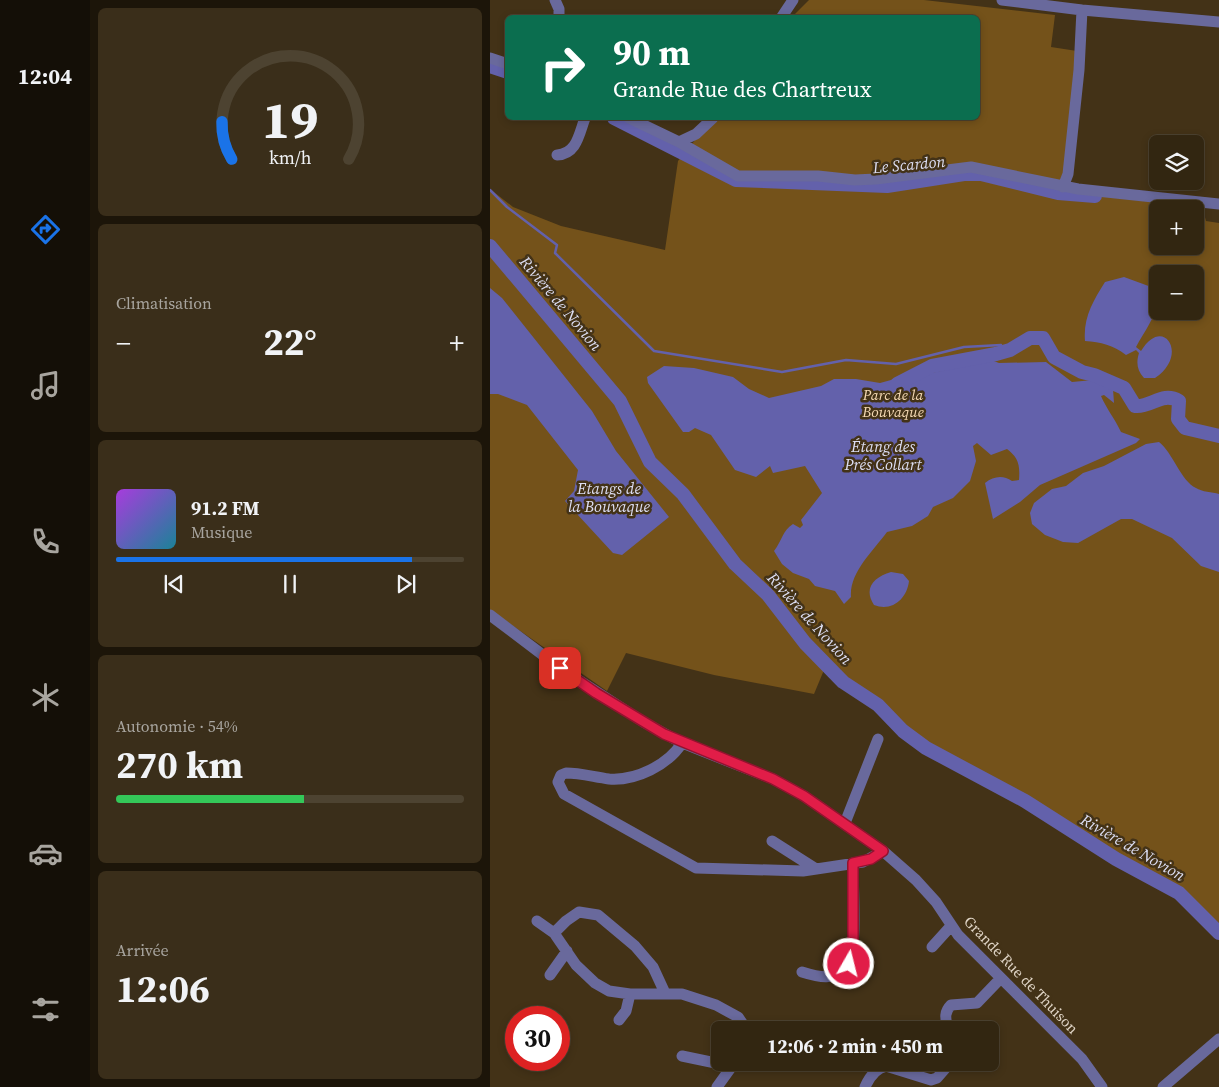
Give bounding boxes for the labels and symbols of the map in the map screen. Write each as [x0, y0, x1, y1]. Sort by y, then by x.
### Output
water label: Le Scardon [871, 150, 946, 178]
water label: Rivière de Novion [514, 250, 607, 355]
park label: Parc de la Bouvaque [861, 384, 924, 422]
water label: Étang des Prés Collart [843, 435, 922, 475]
water label: Etangs de la Bouvaque [568, 477, 651, 517]
water label: Rivière de Novion [762, 566, 857, 669]
pin [539, 647, 581, 689]
water label: Rivière de Novion [1076, 808, 1189, 886]
street label: Grande Rue de Thuison [959, 911, 1083, 1038]
position arrow [822, 937, 874, 989]
speed limit sign: 30 [505, 1006, 570, 1071]

